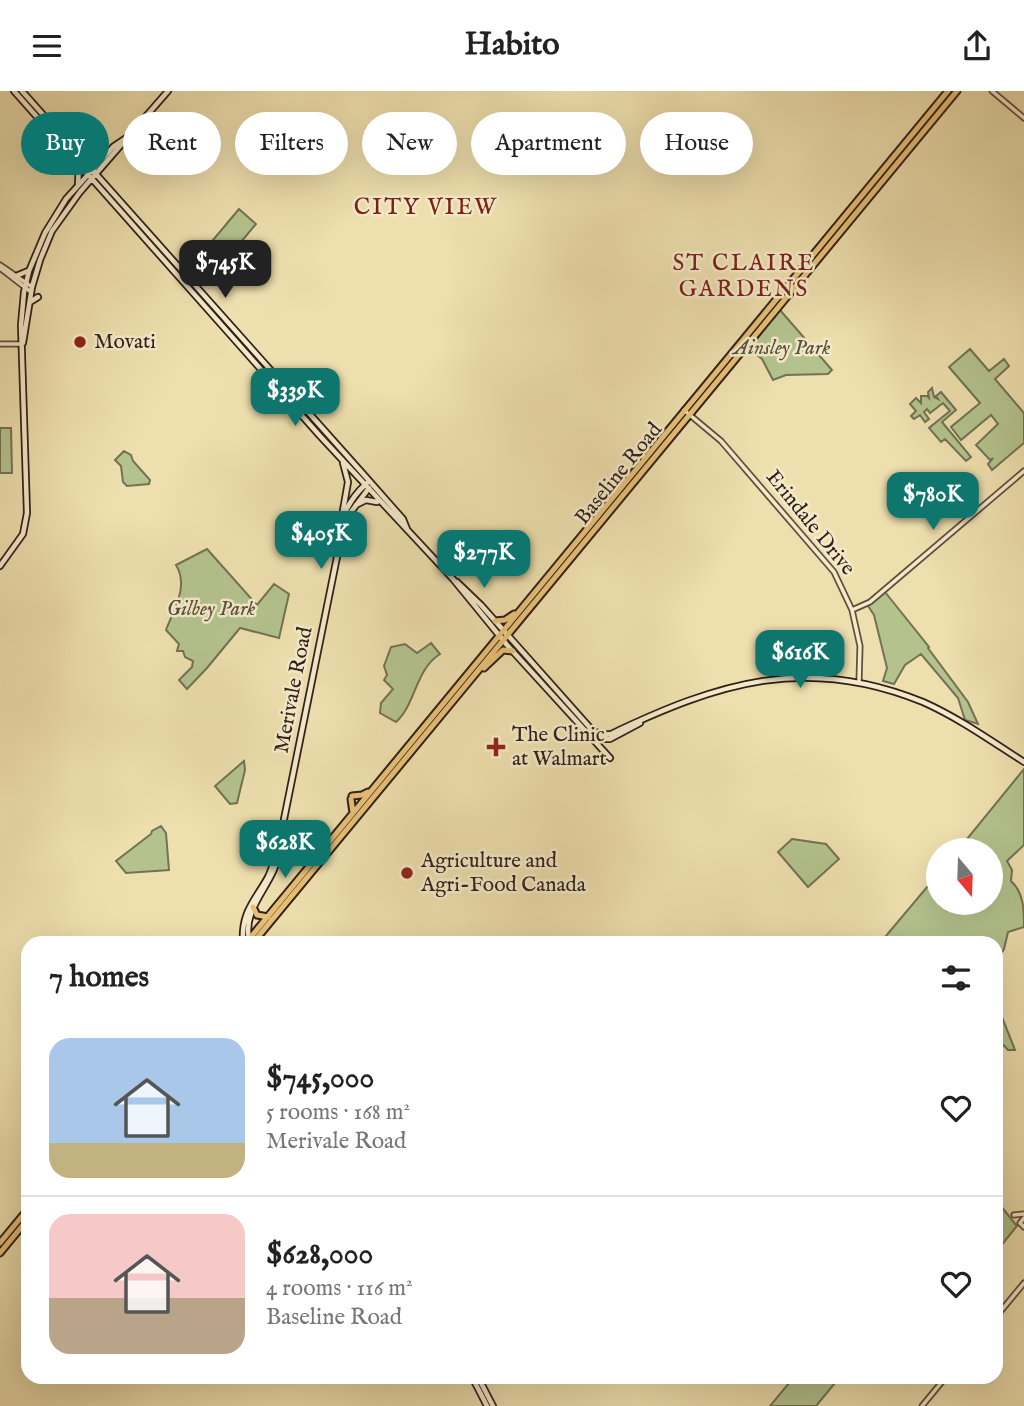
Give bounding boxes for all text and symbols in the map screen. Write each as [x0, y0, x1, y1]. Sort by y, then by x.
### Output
text: Habito [465, 25, 559, 66]
icon: menu [28, 27, 66, 65]
icon: share [958, 27, 996, 65]
chip: Buy [21, 112, 109, 175]
chip: Rent [123, 112, 221, 175]
chip: Filters [235, 112, 348, 175]
chip: New [362, 112, 457, 175]
chip: Apartment [471, 112, 626, 175]
chip: House [640, 112, 753, 175]
district label: CITY VIEW [354, 193, 498, 222]
pin: $745K [176, 241, 274, 300]
text: $745K [195, 248, 255, 277]
district label: ST CLAIRE GARDENS [672, 249, 816, 304]
place label: Movati [94, 329, 156, 356]
marker: Movati [72, 334, 88, 350]
park label: Ainsley Park [732, 335, 831, 362]
pin: $339K [246, 369, 344, 428]
text: $339K [267, 376, 323, 405]
street label: Baseline Road [569, 417, 669, 531]
street label: Erindale Drive [759, 465, 861, 582]
pin: $780K [884, 473, 982, 532]
text: $780K [903, 480, 963, 509]
pin: $405K [272, 511, 370, 571]
text: $405K [291, 519, 351, 548]
pin: $277K [435, 531, 533, 590]
text: $277K [453, 538, 515, 567]
park label: Gilbey Park [166, 596, 256, 623]
street label: Merivale Road [269, 624, 320, 755]
pin: $616K [751, 631, 849, 690]
text: $616K [771, 638, 829, 667]
place label: The Clinic at Walmart [512, 722, 607, 773]
marker: The Clinic at Walmart [486, 737, 506, 757]
pin: $628K [236, 821, 334, 880]
text: $628K [256, 828, 314, 857]
north arrow [926, 838, 1003, 915]
map controls [926, 838, 1003, 915]
place label: Agriculture and Agri-Food Canada [420, 848, 587, 899]
marker: Agriculture and Agri-Food Canada [399, 865, 415, 881]
text: 7 homes [49, 959, 149, 997]
icon: filters [937, 959, 975, 997]
text: $745,000 [266, 1060, 374, 1098]
icon: home [105, 1066, 189, 1150]
icon: heart [937, 1089, 975, 1127]
text: 5 rooms · 168 m² [266, 1098, 410, 1127]
text: Merivale Road [266, 1127, 406, 1156]
text: $628,000 [266, 1236, 373, 1274]
icon: home [105, 1242, 189, 1326]
icon: heart [937, 1265, 975, 1303]
text: 4 rooms · 116 m² [266, 1274, 413, 1303]
text: Baseline Road [266, 1303, 402, 1332]

